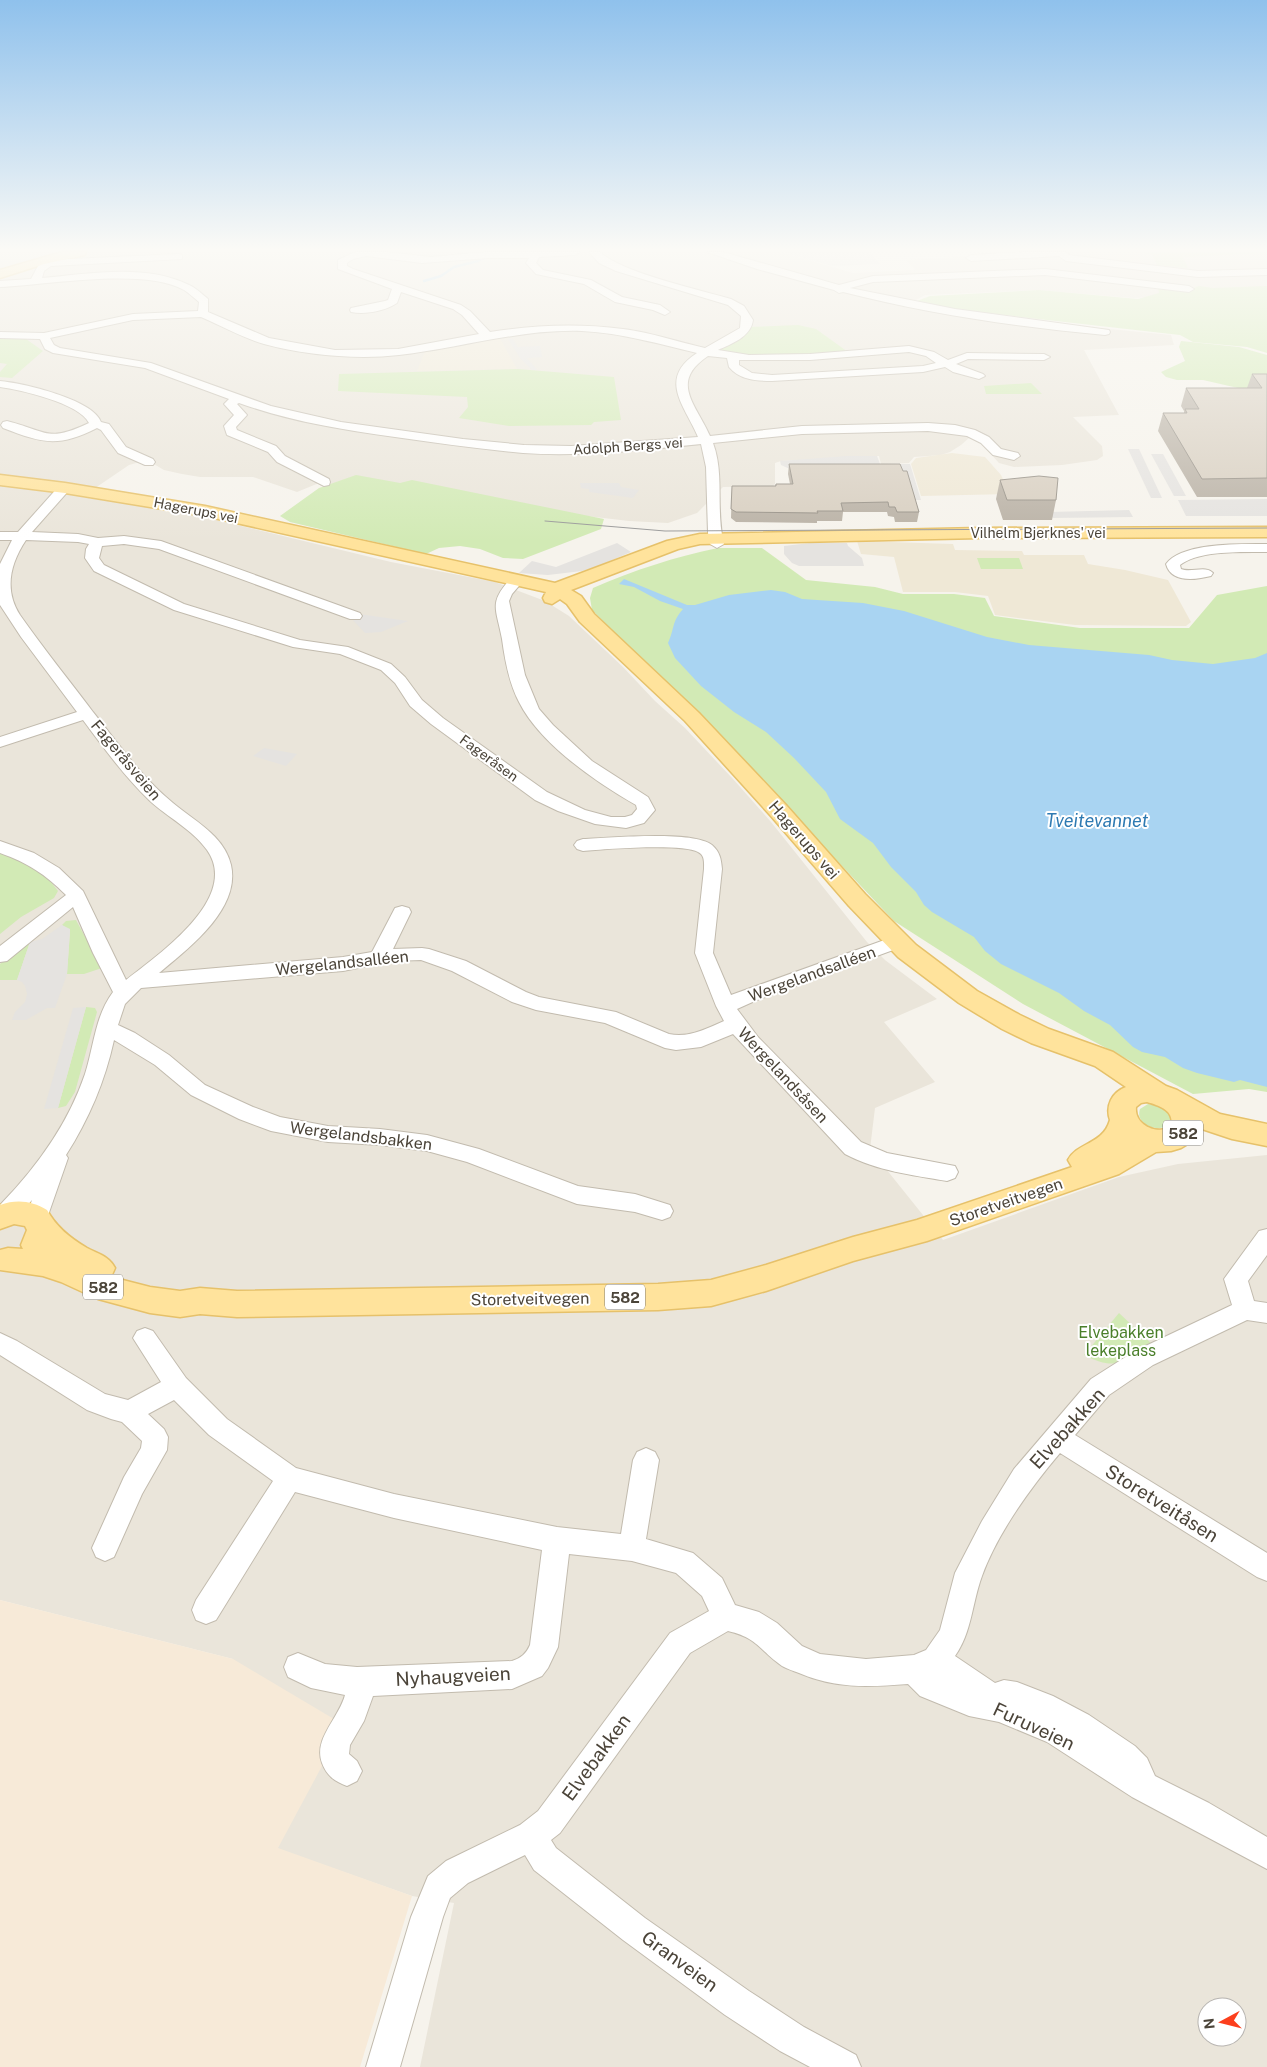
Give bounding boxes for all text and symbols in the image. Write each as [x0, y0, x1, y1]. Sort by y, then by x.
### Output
street label: Adolph Bergs vei [573, 434, 683, 458]
street label: Hagerups vei [153, 494, 239, 526]
street label: Vilhelm Bjerknes' vei [970, 525, 1106, 541]
street label: Fageråsveien [87, 716, 165, 804]
street label: Fageråsen [457, 731, 521, 785]
street label: Hagerups vei [765, 797, 843, 883]
water label: Tveitevannet [1046, 810, 1148, 831]
street label: Wergelandsalléen [746, 942, 878, 1006]
street label: Wergelandsalléen [274, 947, 410, 979]
street label: Wergelandsåsen [734, 1023, 832, 1127]
street label: Wergelandsbakken [289, 1118, 433, 1154]
road number: 582 [1163, 1120, 1203, 1146]
street label: Storetveitvegen [947, 1174, 1065, 1230]
road number: 582 [83, 1274, 123, 1300]
road number: 582 [605, 1284, 645, 1310]
street label: Storetveitvegen [471, 1288, 589, 1310]
park label: Elvebakken lekeplass [1078, 1323, 1164, 1360]
street label: Elvebakken [1025, 1383, 1109, 1473]
street label: Storetveitåsen [1101, 1459, 1223, 1547]
street label: Nyhaugveien [395, 1662, 511, 1690]
street label: Furuveien [990, 1698, 1078, 1754]
street label: Elvebakken [557, 1710, 635, 1804]
street label: Granveien [638, 1926, 722, 1996]
north arrow [1197, 1997, 1247, 2047]
text: N [1200, 2017, 1218, 2030]

